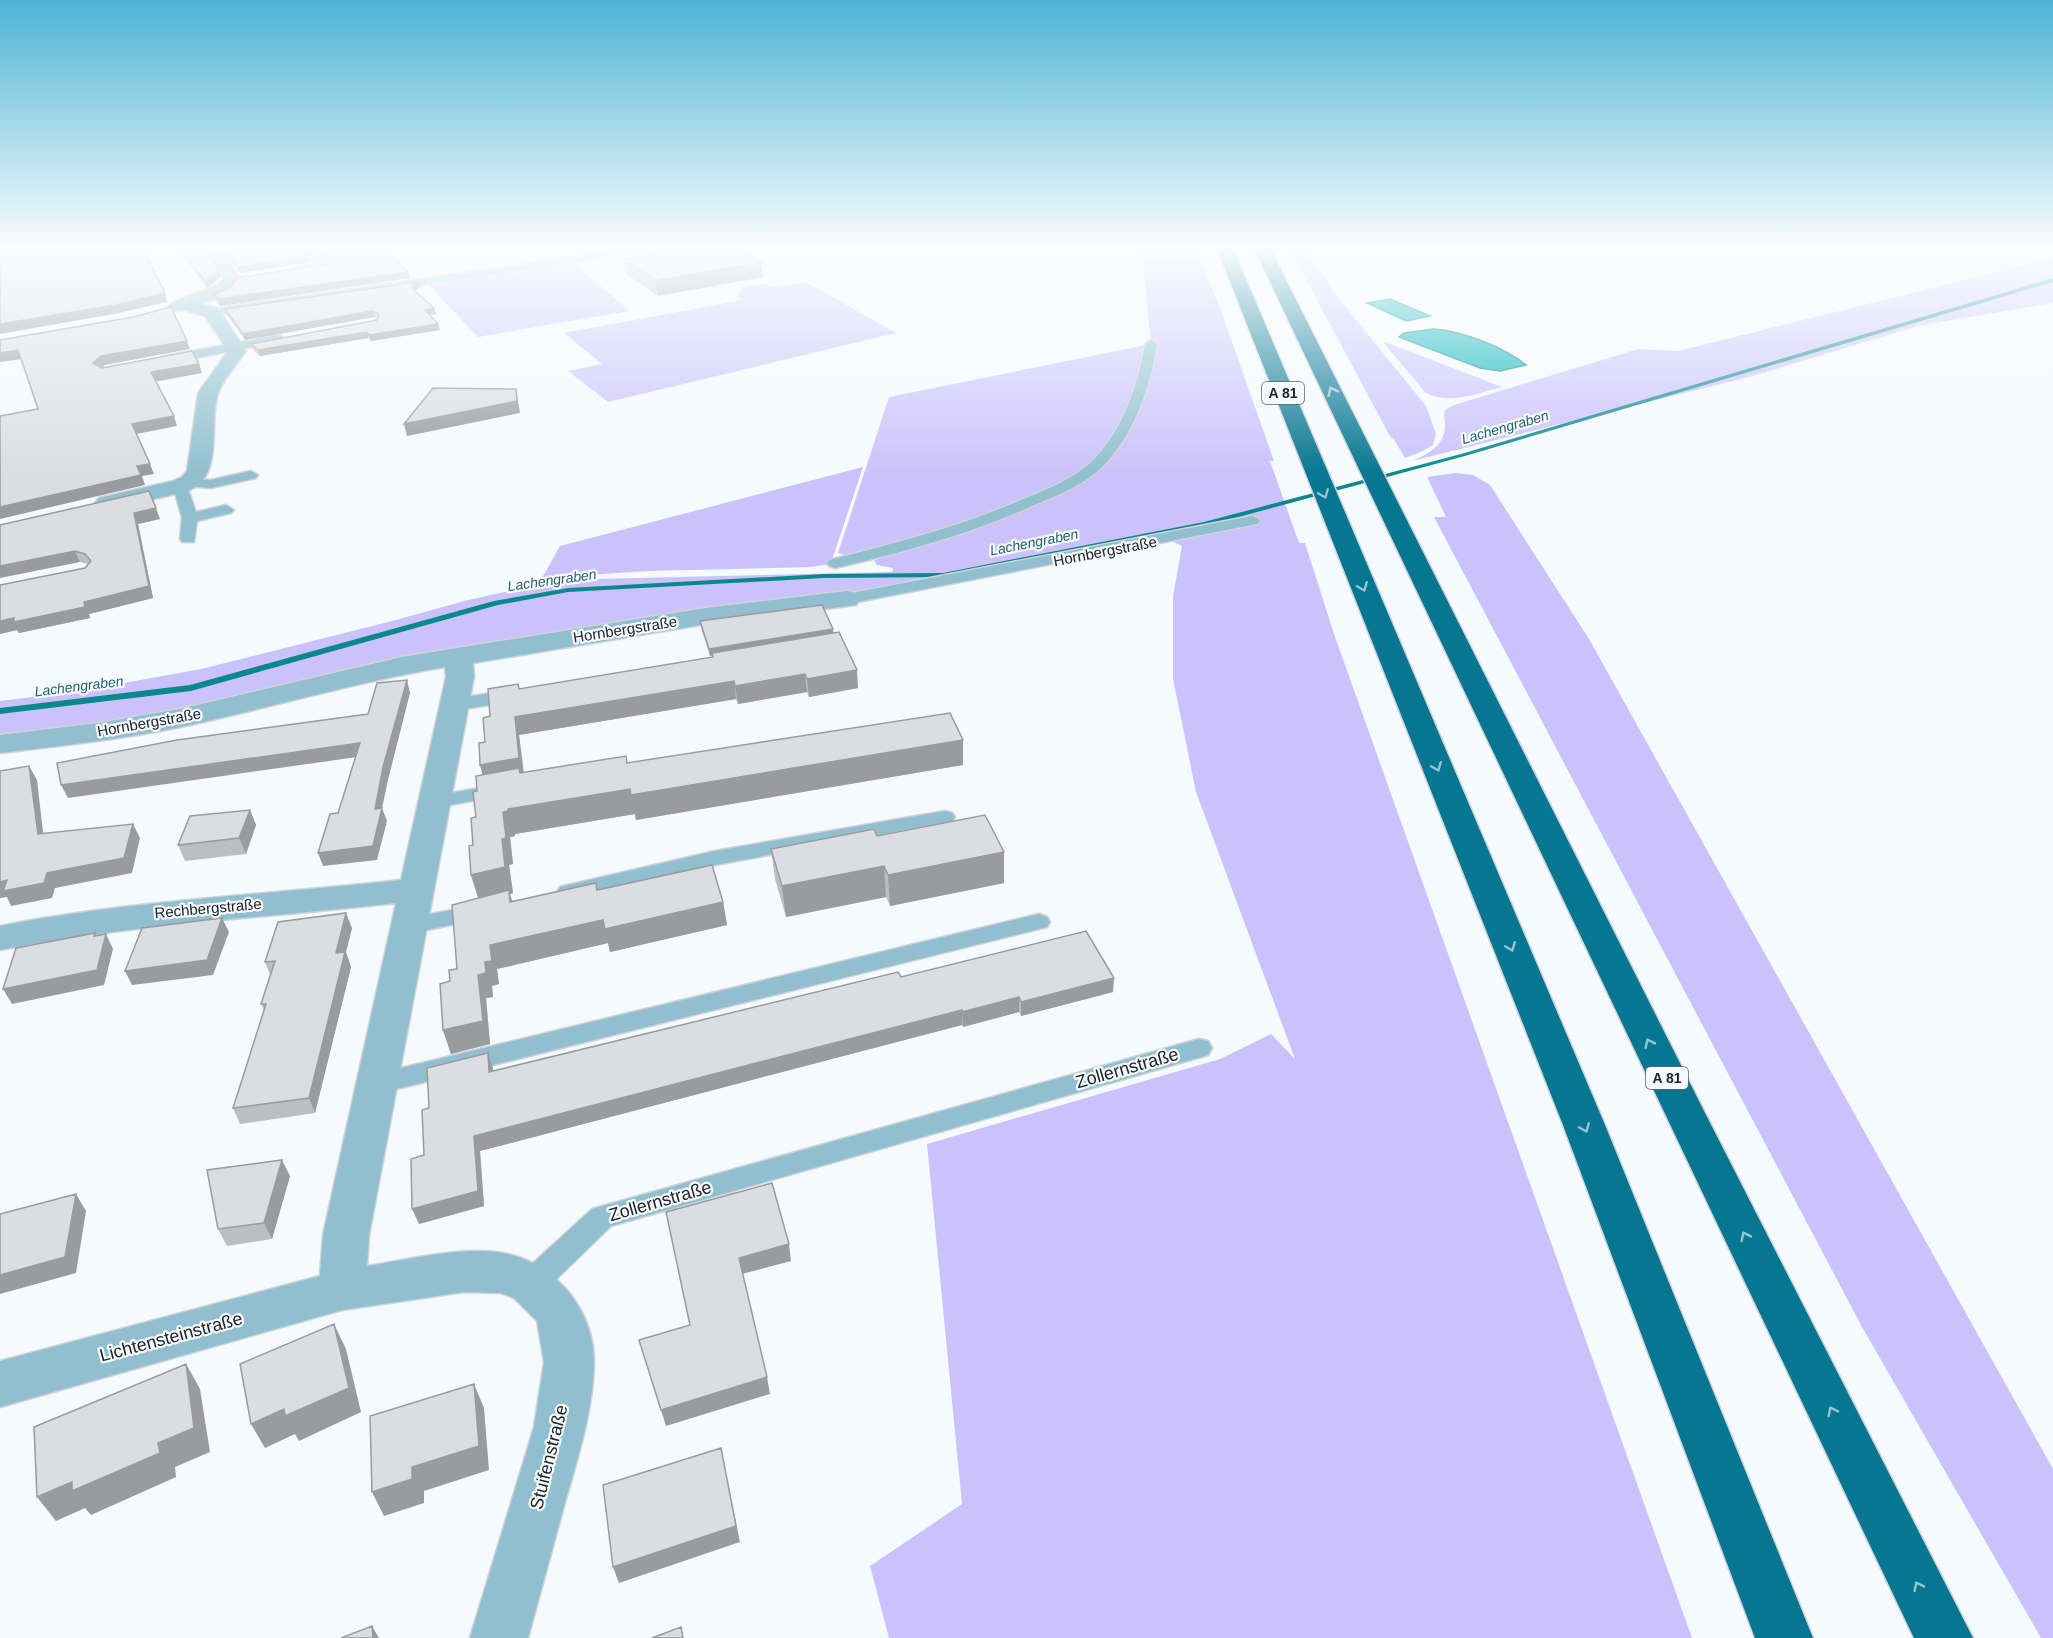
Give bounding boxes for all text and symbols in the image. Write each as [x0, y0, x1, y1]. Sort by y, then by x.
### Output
road number: A 81 [1262, 382, 1304, 404]
one-way arrow [1328, 386, 1340, 397]
water label: Lachengraben [1460, 407, 1550, 447]
one-way arrow [1317, 487, 1329, 498]
water label: Lachengraben [989, 526, 1080, 558]
street label: Hornbergstraße [1052, 533, 1158, 569]
water label: Lachengraben [507, 566, 598, 594]
one-way arrow [1356, 581, 1368, 592]
street label: Hornbergstraße [572, 612, 678, 646]
water label: Lachengraben [34, 673, 125, 699]
street label: Hornbergstraße [96, 705, 202, 739]
one-way arrow [1430, 761, 1442, 772]
street label: Rechbergstraße [154, 895, 262, 921]
one-way arrow [1504, 941, 1516, 952]
one-way arrow [1645, 1038, 1657, 1049]
street label: Zollernstraße [1073, 1044, 1181, 1092]
road number: A 81 [1646, 1067, 1688, 1089]
one-way arrow [1578, 1122, 1590, 1133]
street label: Zollernstraße [606, 1177, 714, 1225]
one-way arrow [1740, 1232, 1752, 1243]
street label: Lichtensteinstraße [97, 1308, 245, 1366]
street label: Stuifenstraße [526, 1403, 572, 1511]
one-way arrow [1827, 1406, 1839, 1417]
one-way arrow [1914, 1581, 1926, 1592]

